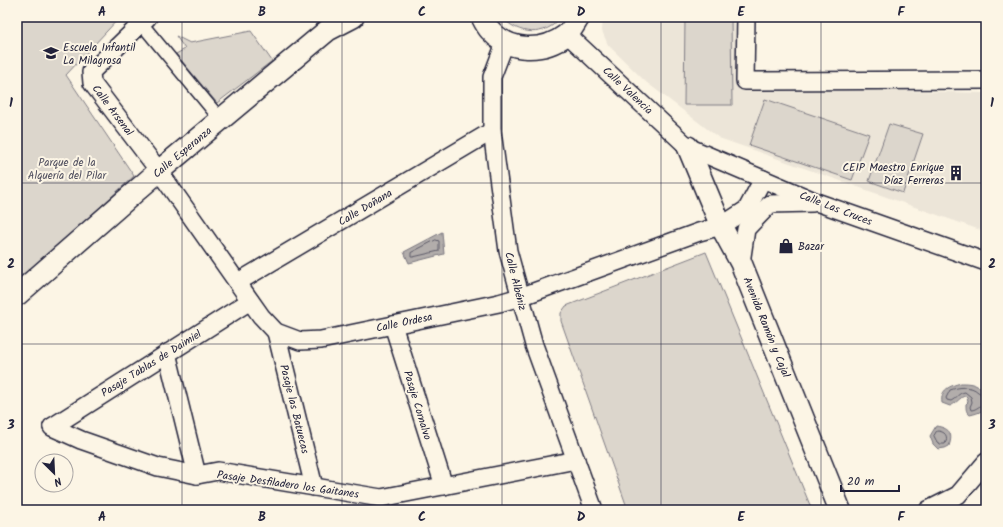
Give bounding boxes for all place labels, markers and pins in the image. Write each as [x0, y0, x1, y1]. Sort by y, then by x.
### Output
place label: Escuela Infantil La Milagrosa [63, 39, 136, 70]
school or university icon: Escuela Infantil La Milagrosa [42, 44, 60, 62]
place label: CEIP Maestro Enrique Díaz Ferreras [842, 159, 944, 190]
building icon: CEIP Maestro Enrique Díaz Ferreras [947, 164, 965, 182]
shop icon: Bazar [777, 237, 795, 255]
place label: Bazar [798, 238, 825, 256]

